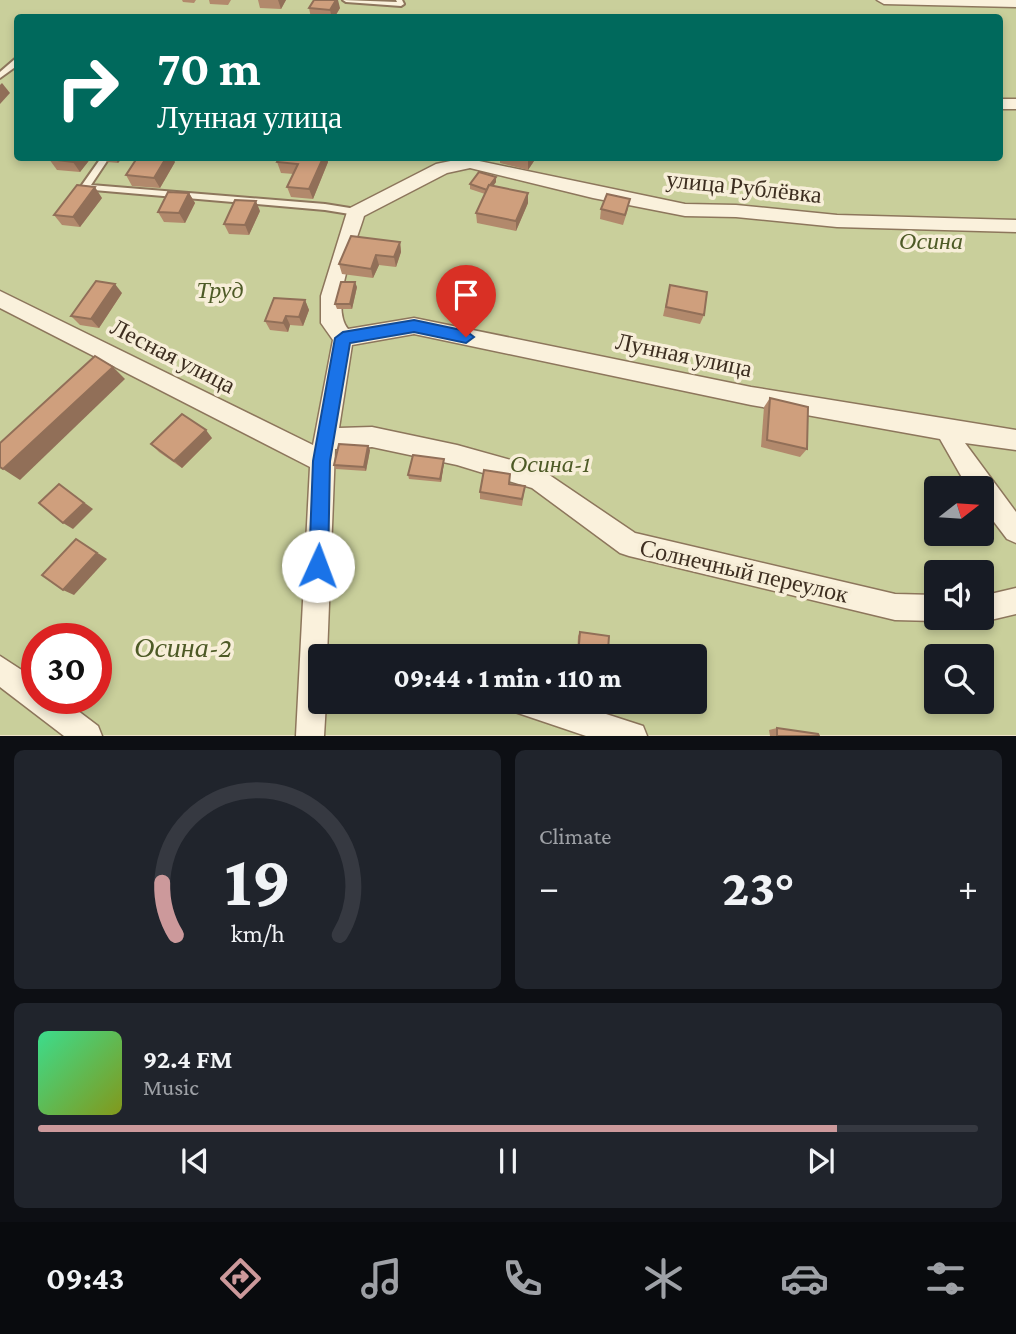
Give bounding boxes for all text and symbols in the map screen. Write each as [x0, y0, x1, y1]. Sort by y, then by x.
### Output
text: 70 m [157, 41, 261, 96]
icon: right [42, 42, 133, 133]
text: Лунная улица [157, 99, 342, 135]
street label: улица Рублёвка [665, 165, 824, 208]
park label: Осина [899, 227, 963, 254]
pin [436, 265, 496, 337]
park label: Труд [196, 276, 244, 303]
icon: arrive [447, 276, 485, 314]
street label: Лесная улица [106, 313, 240, 399]
street label: Лунная улица [613, 327, 755, 382]
park label: Осина-1 [510, 450, 590, 477]
north arrow [924, 476, 994, 546]
map controls [924, 476, 994, 714]
position arrow [281, 529, 355, 603]
street label: Солнечный переулок [637, 533, 851, 608]
button: sound [924, 560, 994, 630]
speed limit sign: 30 [21, 623, 112, 714]
park label: Осина-2 [134, 632, 232, 663]
button: search [924, 644, 994, 714]
text: 09:44 · 1 min · 110 m [393, 664, 622, 693]
text: Climate [539, 823, 611, 849]
text: 19 [224, 841, 291, 922]
text: 23° [722, 858, 795, 916]
text: − [539, 866, 559, 908]
text: + [958, 866, 978, 908]
text: km/h [231, 920, 284, 947]
text: 92.4 FM [143, 1045, 232, 1074]
text: Music [143, 1074, 199, 1100]
icon: previous [176, 1142, 214, 1180]
icon: pause [489, 1142, 527, 1180]
icon: next [802, 1142, 840, 1180]
icon: directions [216, 1254, 265, 1303]
icon: music [357, 1254, 406, 1303]
icon: phone [498, 1254, 547, 1303]
icon: climate [639, 1254, 688, 1303]
icon: car [780, 1254, 829, 1303]
icon: filters [921, 1254, 970, 1303]
text: 09:43 [46, 1260, 124, 1296]

